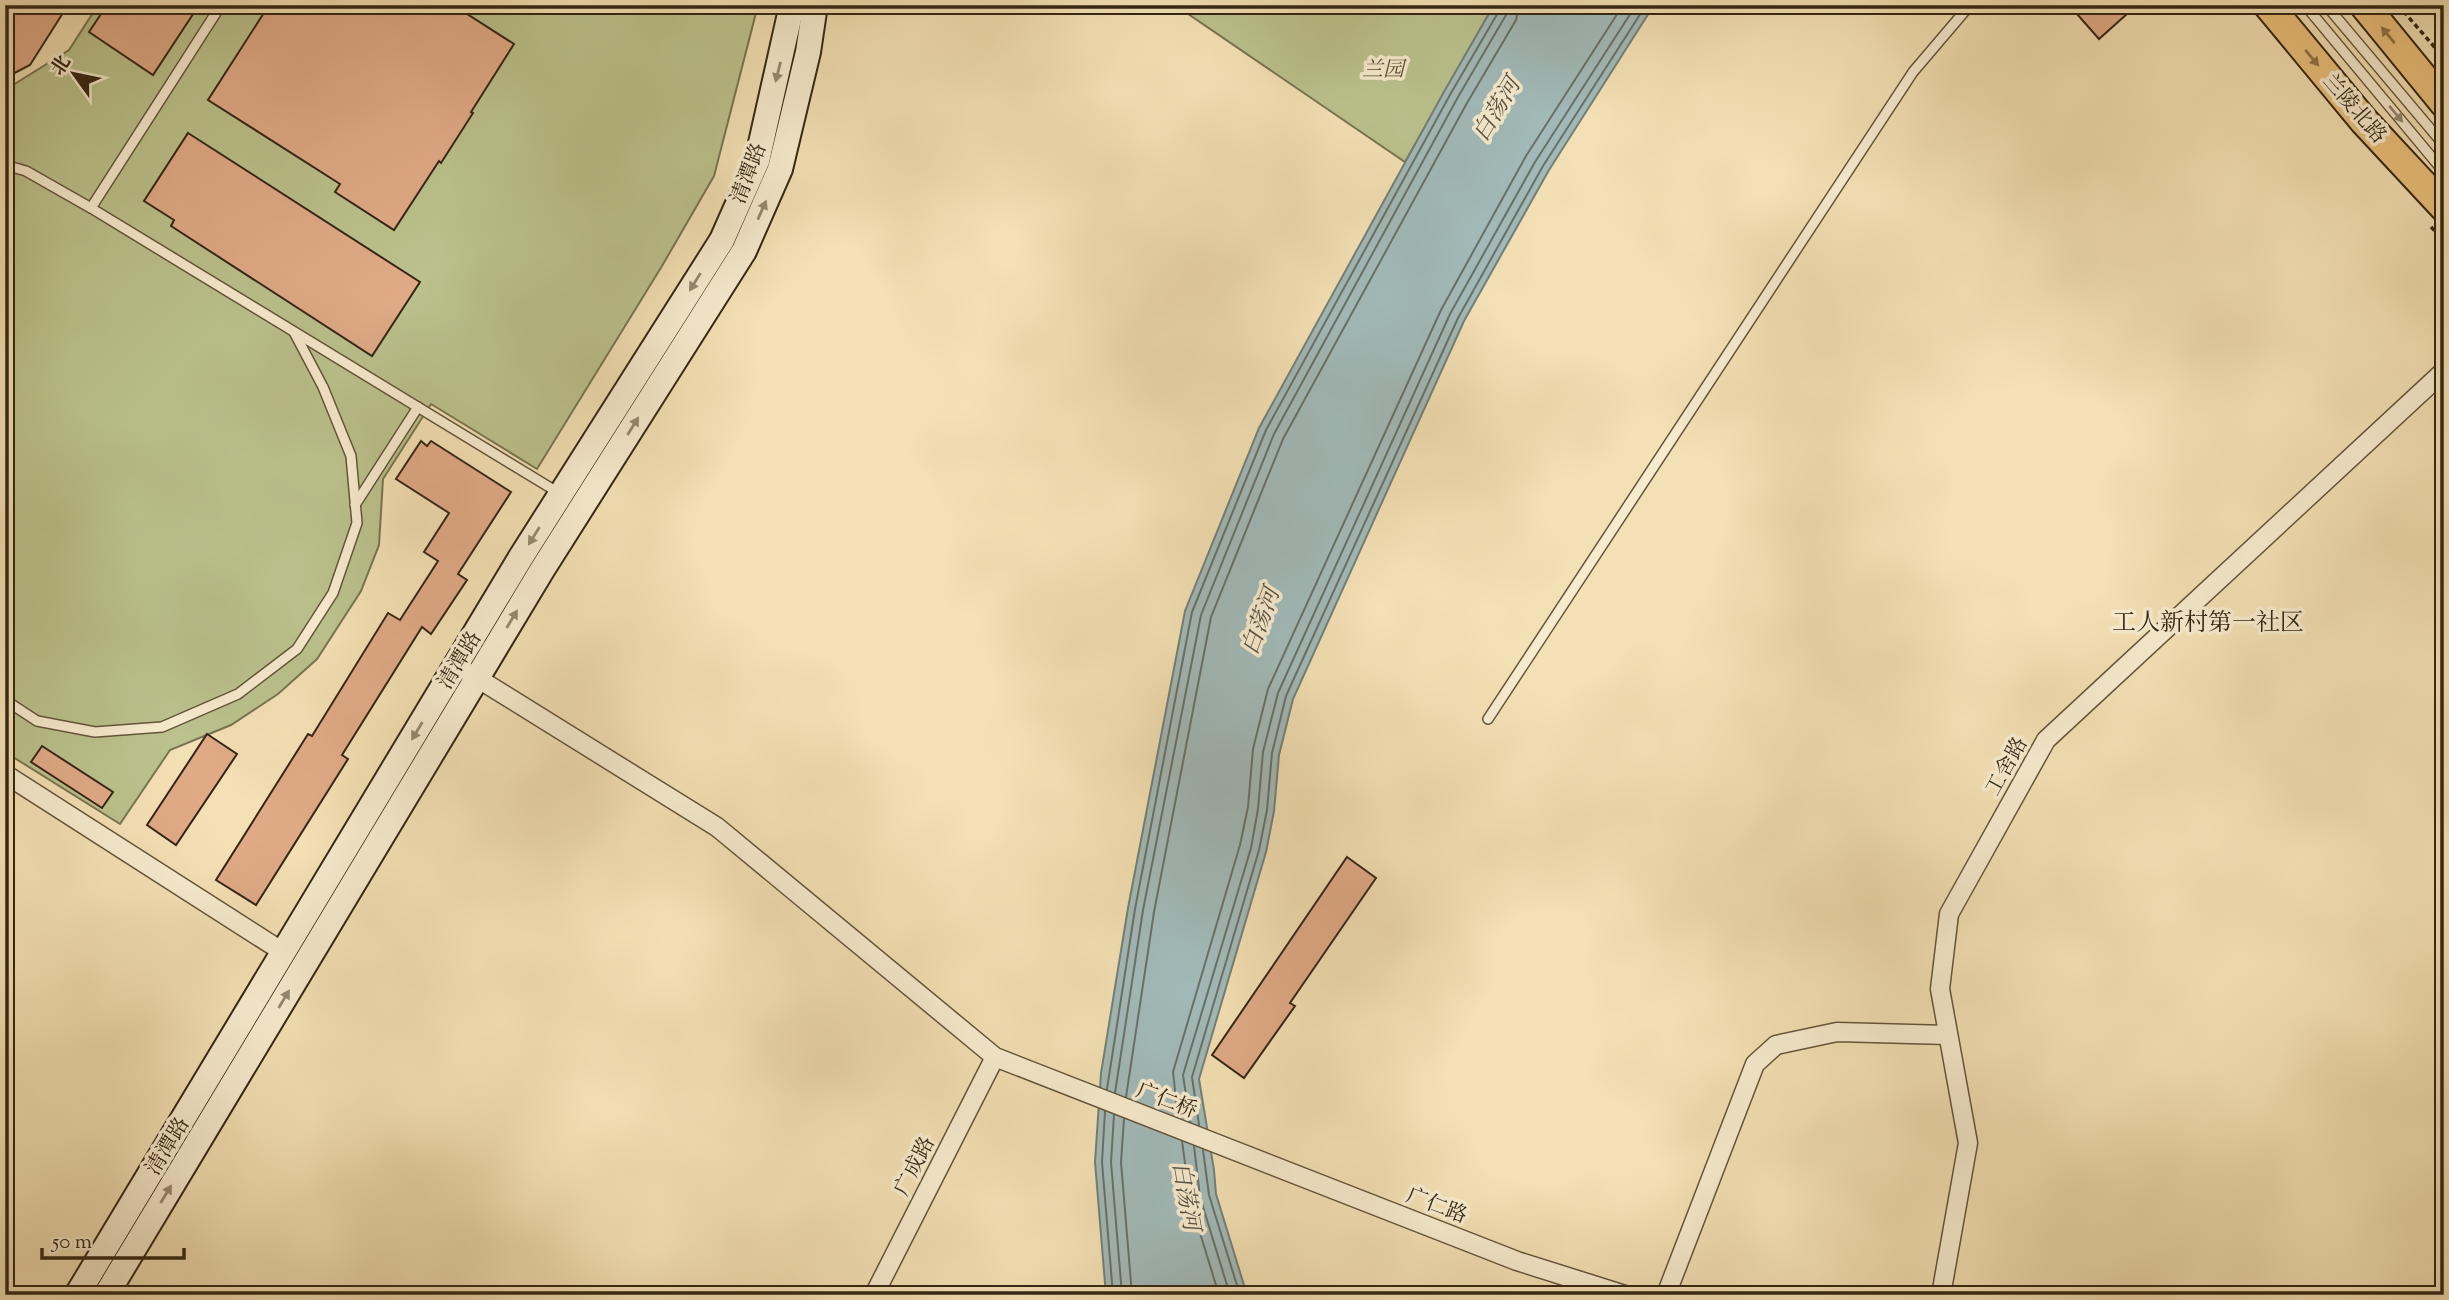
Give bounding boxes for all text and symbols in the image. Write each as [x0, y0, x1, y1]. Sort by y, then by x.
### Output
one-way arrow [2381, 27, 2396, 44]
north arrow [38, 38, 108, 108]
one-way arrow [2304, 49, 2319, 66]
text: 北 [45, 51, 78, 81]
park label: 兰园 [1362, 56, 1407, 86]
one-way arrow [772, 61, 783, 83]
street label: 兰陵北路 [2315, 68, 2392, 151]
water label: 白荡河 [1466, 69, 1532, 148]
one-way arrow [2388, 106, 2403, 123]
street label: 清潭路 [725, 139, 775, 209]
one-way arrow [756, 200, 768, 220]
one-way arrow [689, 272, 702, 291]
one-way arrow [626, 417, 639, 436]
one-way arrow [528, 527, 541, 546]
water label: 白荡河 [1235, 580, 1291, 660]
district label: 工人新村第一社区 [2112, 607, 2304, 641]
one-way arrow [506, 610, 519, 629]
street label: 清潭路 [432, 626, 490, 696]
one-way arrow [410, 721, 423, 741]
street label: 工舍路 [1979, 732, 2036, 802]
one-way arrow [277, 990, 290, 1009]
street label: 广仁桥 [1131, 1077, 1201, 1127]
street label: 清潭路 [140, 1112, 198, 1182]
street label: 广成路 [888, 1132, 943, 1202]
water label: 白荡河 [1162, 1160, 1207, 1237]
street label: 广仁路 [1401, 1182, 1471, 1232]
one-way arrow [160, 1185, 173, 1204]
scale bar [42, 1216, 184, 1260]
text: 50 m [51, 1228, 92, 1258]

